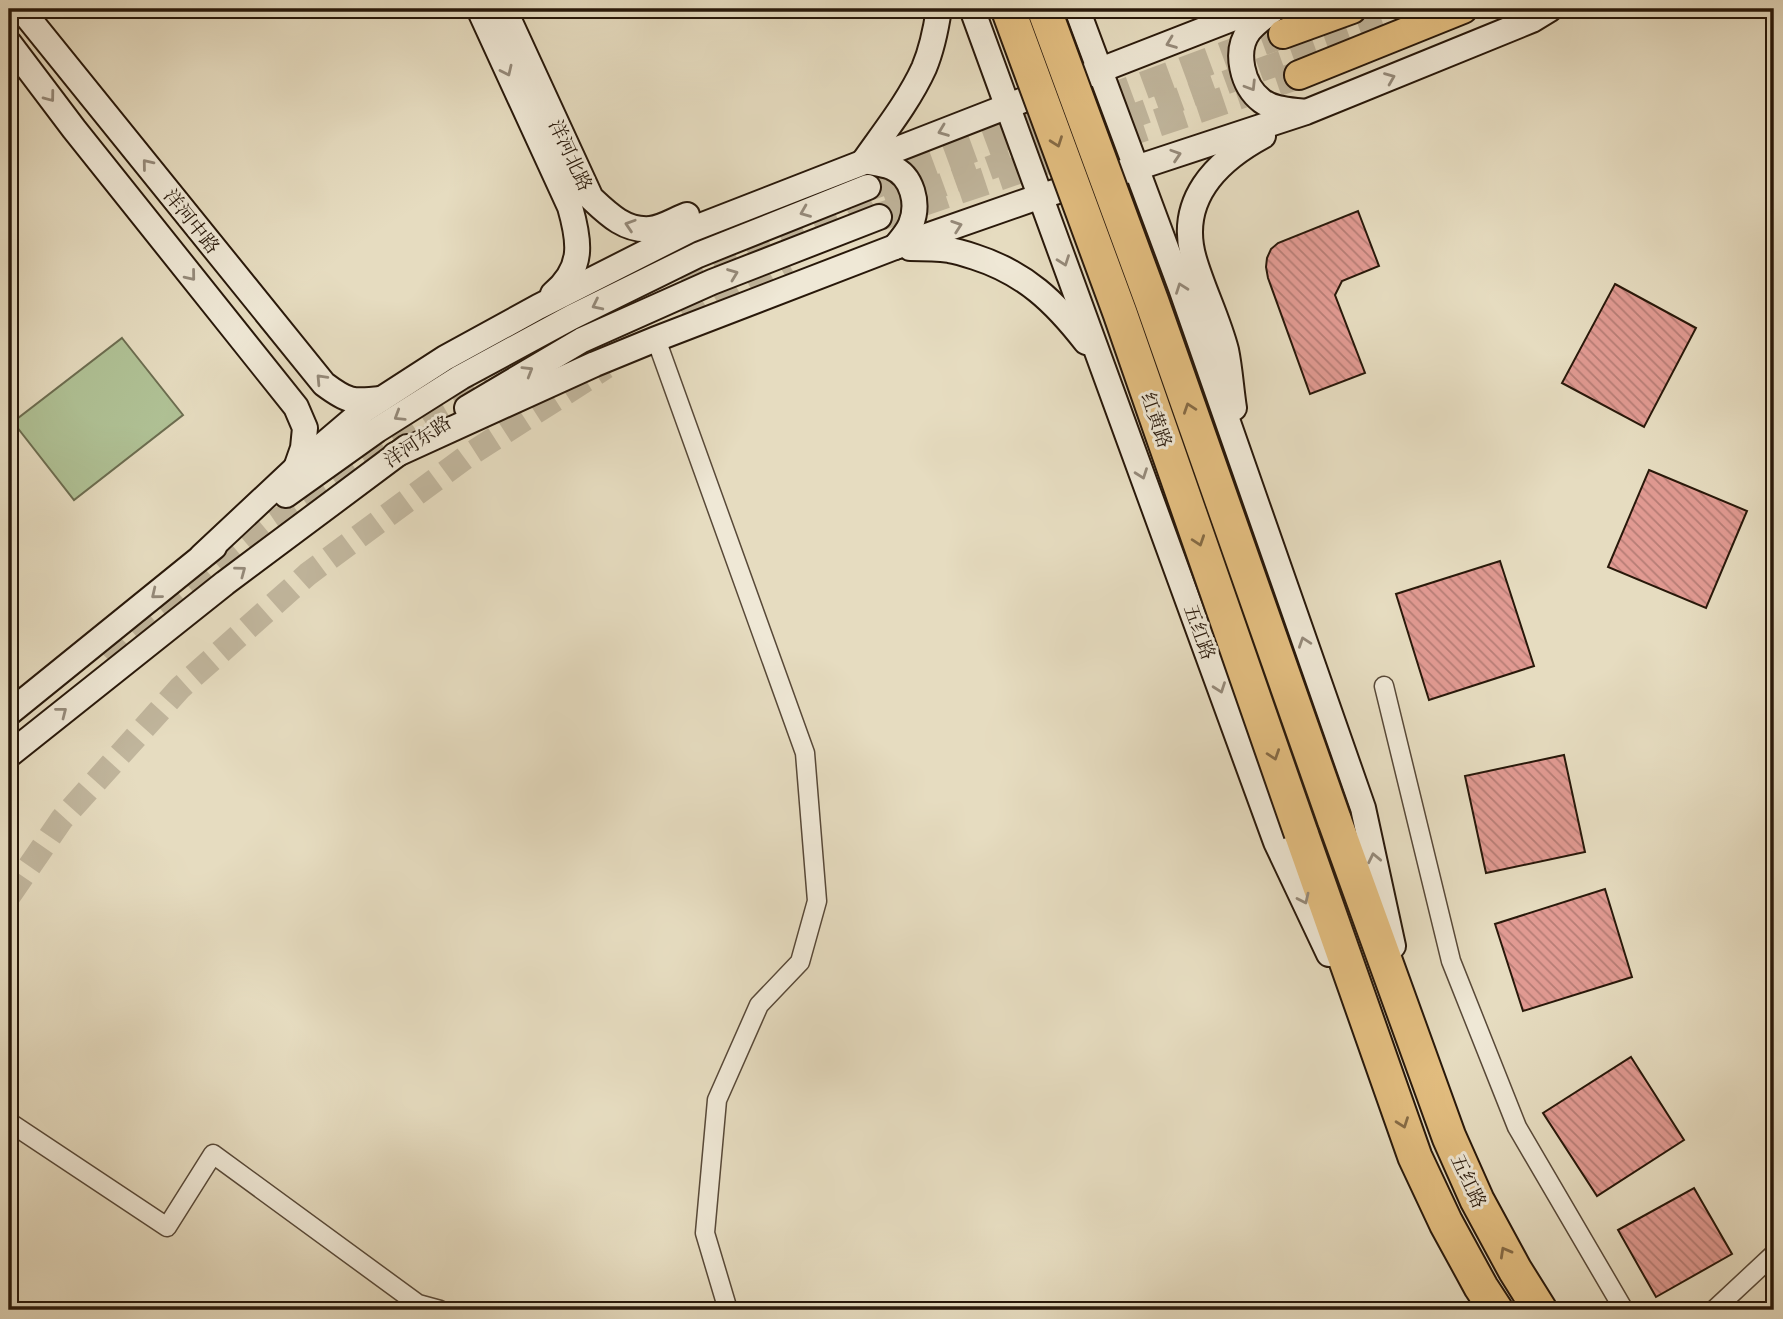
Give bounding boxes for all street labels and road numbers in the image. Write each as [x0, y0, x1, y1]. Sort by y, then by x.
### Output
street label: 洋河北路 [544, 116, 597, 195]
street label: 洋河中路 [159, 185, 224, 258]
street label: 红黄路 [1136, 389, 1177, 451]
street label: 洋河东路 [379, 411, 455, 472]
street label: 五红路 [1179, 601, 1220, 663]
street label: 五红路 [1446, 1151, 1491, 1212]

